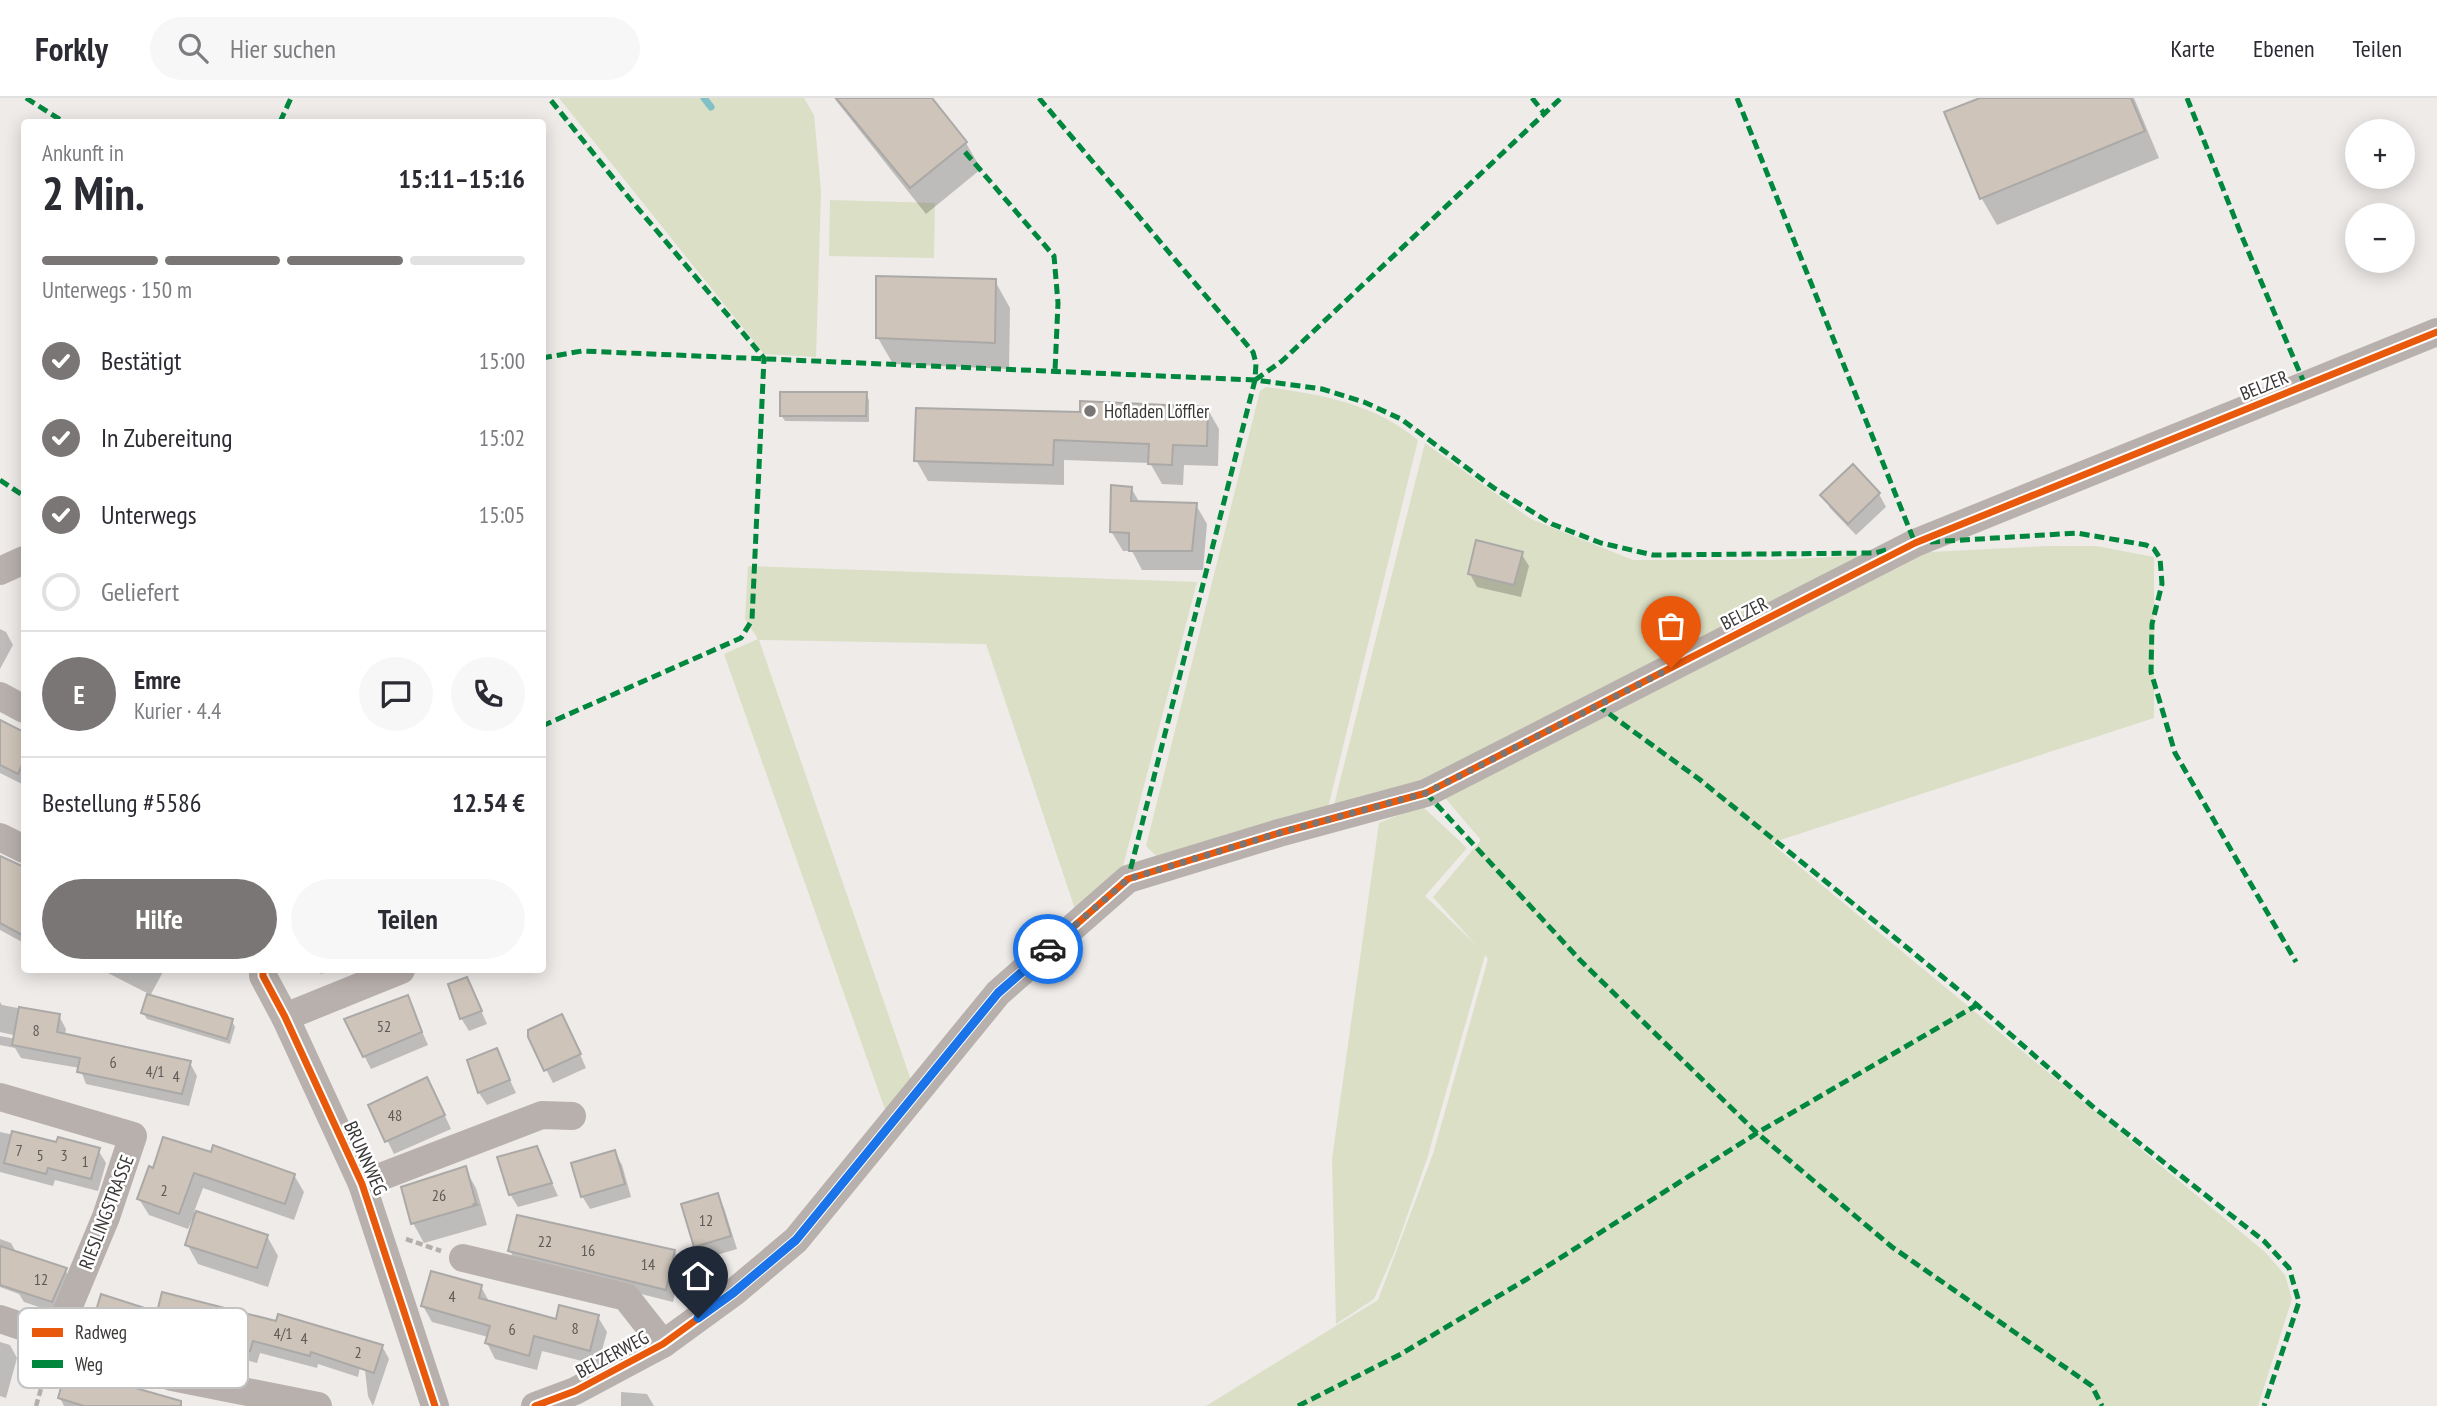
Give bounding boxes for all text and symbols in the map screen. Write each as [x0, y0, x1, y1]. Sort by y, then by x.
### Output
search box [150, 17, 640, 80]
text: Forkly [35, 27, 108, 70]
icon: search [174, 29, 212, 67]
text: Hier suchen [230, 32, 336, 65]
text: Karte [2171, 33, 2215, 64]
text: Ebenen [2253, 33, 2315, 64]
text: Teilen [2353, 33, 2402, 64]
map controls [2345, 119, 2415, 273]
button: + [2345, 119, 2415, 189]
text: Ankunft in [42, 138, 124, 167]
text: 15:11–15:16 [398, 162, 525, 195]
text: 2 Min. [42, 163, 145, 223]
button: − [2345, 203, 2415, 273]
text: Unterwegs · 150 m [42, 275, 192, 304]
icon: check [42, 342, 80, 380]
text: Bestätigt [101, 344, 182, 377]
text: 15:00 [479, 346, 525, 375]
street label: BELZER [2236, 365, 2292, 405]
place label: Hofladen Löffler [1104, 399, 1210, 423]
marker: Hofladen Löffler [1082, 403, 1098, 419]
icon: check [42, 419, 80, 457]
text: In Zubereitung [101, 421, 232, 454]
text: 15:02 [479, 423, 525, 452]
icon: check [42, 496, 80, 534]
text: Unterwegs [101, 498, 196, 531]
text: 15:05 [479, 500, 525, 529]
text: Geliefert [101, 575, 179, 608]
street label: BELZER [1716, 591, 1772, 635]
pin [1641, 596, 1701, 668]
icon: bag [1652, 607, 1690, 645]
button: chat [359, 657, 433, 731]
button: phone [451, 657, 525, 731]
text: Emre [134, 663, 181, 696]
text: E [73, 678, 85, 711]
text: Kurier · 4.4 [134, 696, 221, 725]
text: Bestellung #5586 [42, 786, 202, 819]
text: 12.54 € [452, 786, 525, 819]
button: Hilfe [42, 879, 277, 959]
button: Teilen [291, 879, 525, 959]
courier [1013, 914, 1083, 984]
icon: car [1029, 930, 1067, 968]
house number: 52 [377, 1016, 391, 1036]
house number: 8 [32, 1020, 40, 1040]
house number: 6 [109, 1052, 117, 1072]
house number: 4/1 [145, 1061, 165, 1081]
house number: 4 [172, 1066, 180, 1086]
house number: 48 [388, 1105, 402, 1125]
street label: BRUNNWEG [339, 1117, 393, 1199]
house number: 7 [15, 1140, 23, 1160]
house number: 5 [36, 1145, 44, 1165]
house number: 3 [60, 1145, 68, 1165]
street label: RIESLINGSTRASSE [73, 1151, 139, 1273]
house number: 1 [81, 1151, 89, 1171]
house number: 2 [160, 1180, 168, 1200]
house number: 26 [432, 1185, 446, 1205]
house number: 12 [699, 1210, 713, 1230]
house number: 22 [538, 1231, 552, 1251]
house number: 16 [581, 1240, 595, 1260]
pin [668, 1246, 728, 1318]
house number: 14 [641, 1254, 655, 1274]
icon: home [679, 1257, 717, 1295]
house number: 12 [34, 1269, 48, 1289]
house number: 4 [448, 1286, 456, 1306]
legend [18, 1308, 248, 1388]
house number: 8 [571, 1318, 579, 1338]
house number: 6 [508, 1319, 516, 1339]
text: Radweg [75, 1320, 127, 1344]
house number: 4/1 [273, 1323, 293, 1343]
street label: BELZERWEG [571, 1325, 653, 1383]
house number: 4 [300, 1328, 308, 1348]
house number: 2 [354, 1342, 362, 1362]
text: Weg [75, 1352, 103, 1376]

